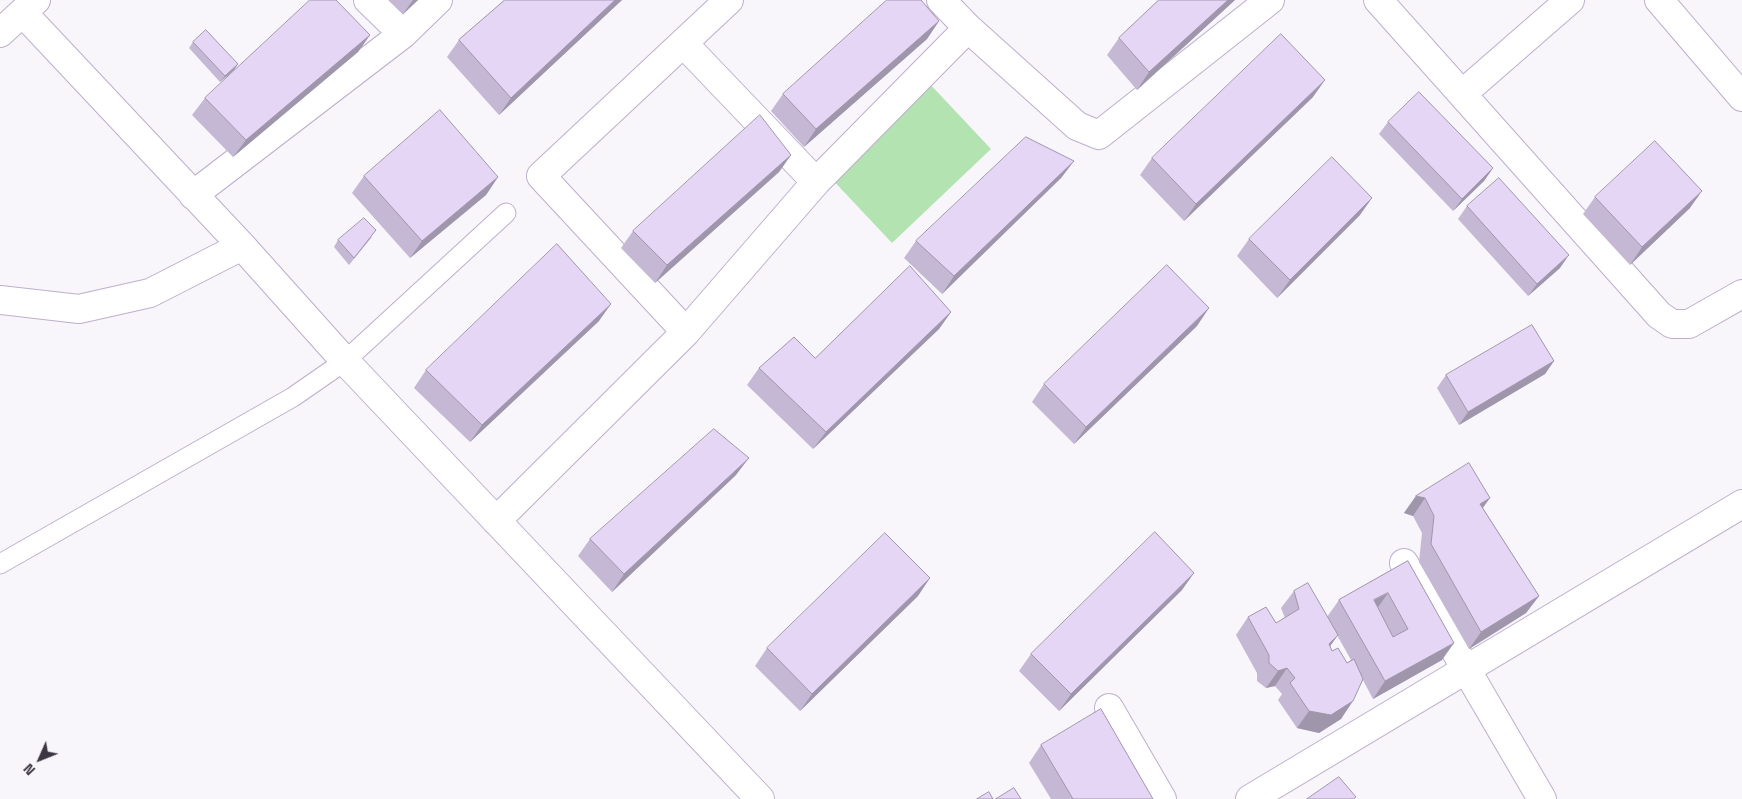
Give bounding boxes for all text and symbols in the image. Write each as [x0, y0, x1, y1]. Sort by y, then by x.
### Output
north arrow [15, 734, 65, 784]
text: N [19, 760, 39, 779]

